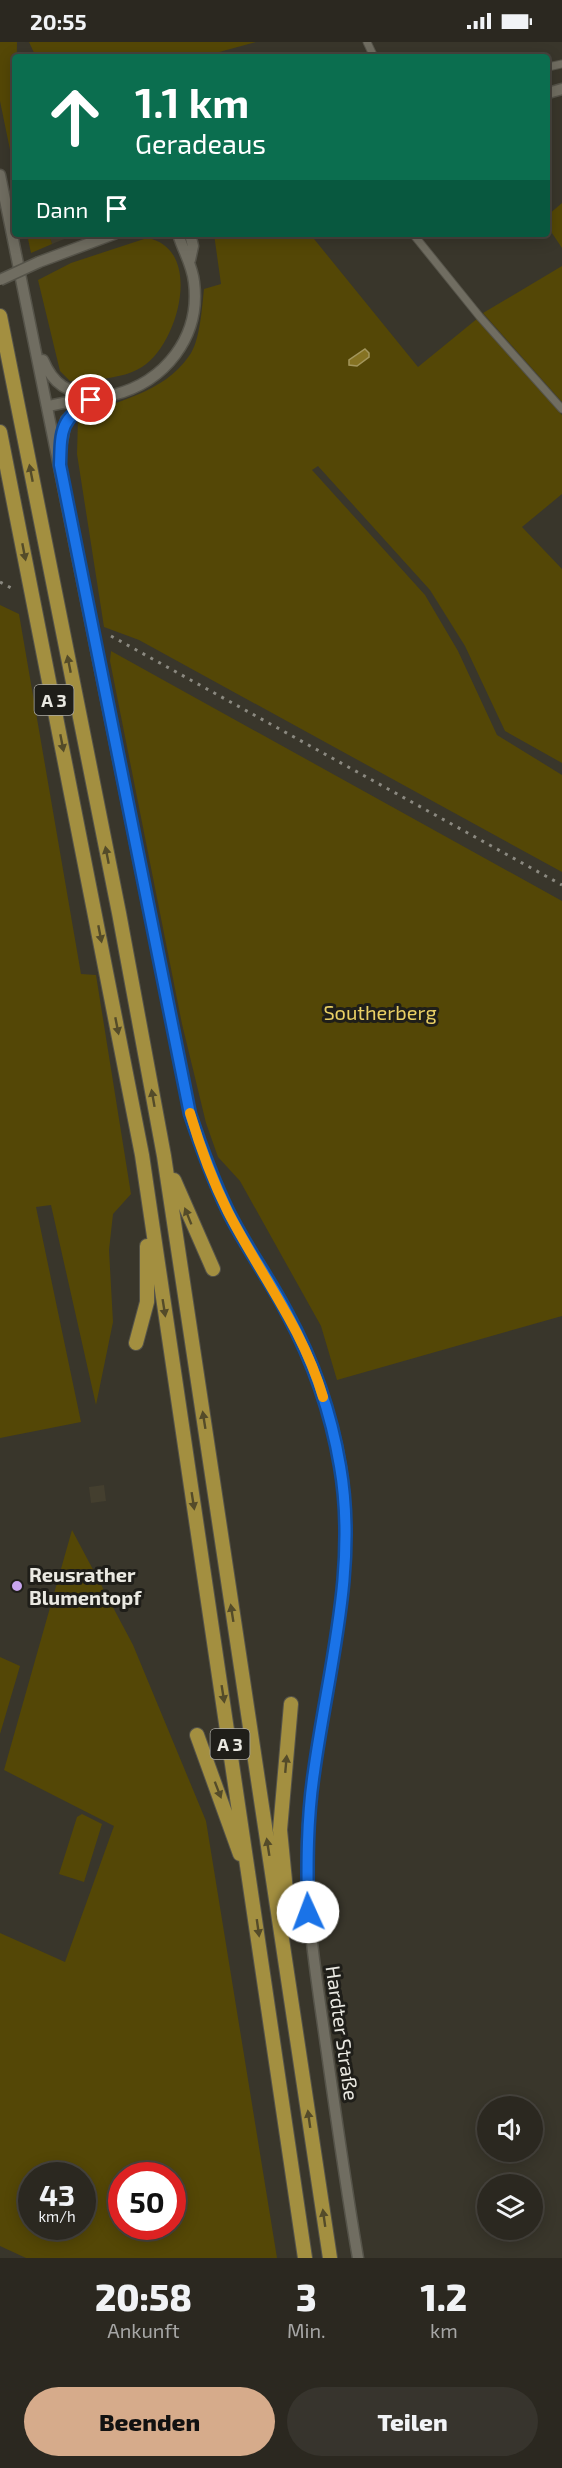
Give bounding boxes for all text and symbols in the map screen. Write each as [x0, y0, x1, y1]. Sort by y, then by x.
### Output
text: 20:55 [30, 8, 87, 34]
text: 1.1 km [135, 76, 249, 126]
icon: ahead [36, 78, 114, 156]
text: Geradeaus [135, 127, 266, 159]
icon: arrive [100, 192, 133, 225]
text: Dann [36, 196, 88, 222]
pin [65, 374, 116, 425]
icon: arrive [74, 383, 107, 416]
one-way arrow [26, 463, 35, 482]
one-way arrow [20, 542, 29, 561]
one-way arrow [64, 655, 73, 674]
road number: A 3 [34, 685, 74, 715]
one-way arrow [58, 733, 67, 752]
one-way arrow [102, 846, 112, 865]
one-way arrow [96, 925, 105, 944]
park label: Southerberg [323, 1000, 437, 1024]
one-way arrow [113, 1017, 122, 1036]
one-way arrow [148, 1089, 157, 1108]
one-way arrow [183, 1207, 193, 1225]
one-way arrow [159, 1299, 168, 1318]
one-way arrow [199, 1410, 208, 1429]
one-way arrow [189, 1492, 198, 1511]
place label: Reusrather Blumentopf [29, 1562, 142, 1609]
marker: Reusrather Blumentopf [10, 1579, 24, 1593]
one-way arrow [228, 1603, 237, 1622]
one-way arrow [218, 1684, 227, 1703]
road number: A 3 [210, 1729, 250, 1759]
one-way arrow [281, 1755, 291, 1774]
one-way arrow [213, 1781, 223, 1799]
one-way arrow [263, 1838, 272, 1857]
position arrow [276, 1880, 340, 1944]
one-way arrow [253, 1919, 262, 1938]
street label: Hardter Straße [322, 1964, 364, 2102]
map controls [477, 2096, 543, 2240]
button: sound [477, 2096, 543, 2162]
one-way arrow [304, 2110, 313, 2129]
speed limit sign: 50 [108, 2162, 186, 2240]
button: layers [477, 2174, 543, 2240]
text: 43 [39, 2176, 75, 2212]
text: km/h [38, 2207, 76, 2225]
one-way arrow [319, 2208, 328, 2227]
text: 20:58 [95, 2275, 192, 2318]
text: 3 [296, 2275, 317, 2318]
text: 1.2 [421, 2275, 467, 2318]
text: Ankunft [107, 2318, 180, 2342]
text: Min. [287, 2318, 326, 2342]
text: km [430, 2318, 458, 2342]
button: Beenden [24, 2387, 275, 2456]
button: Teilen [287, 2387, 538, 2456]

